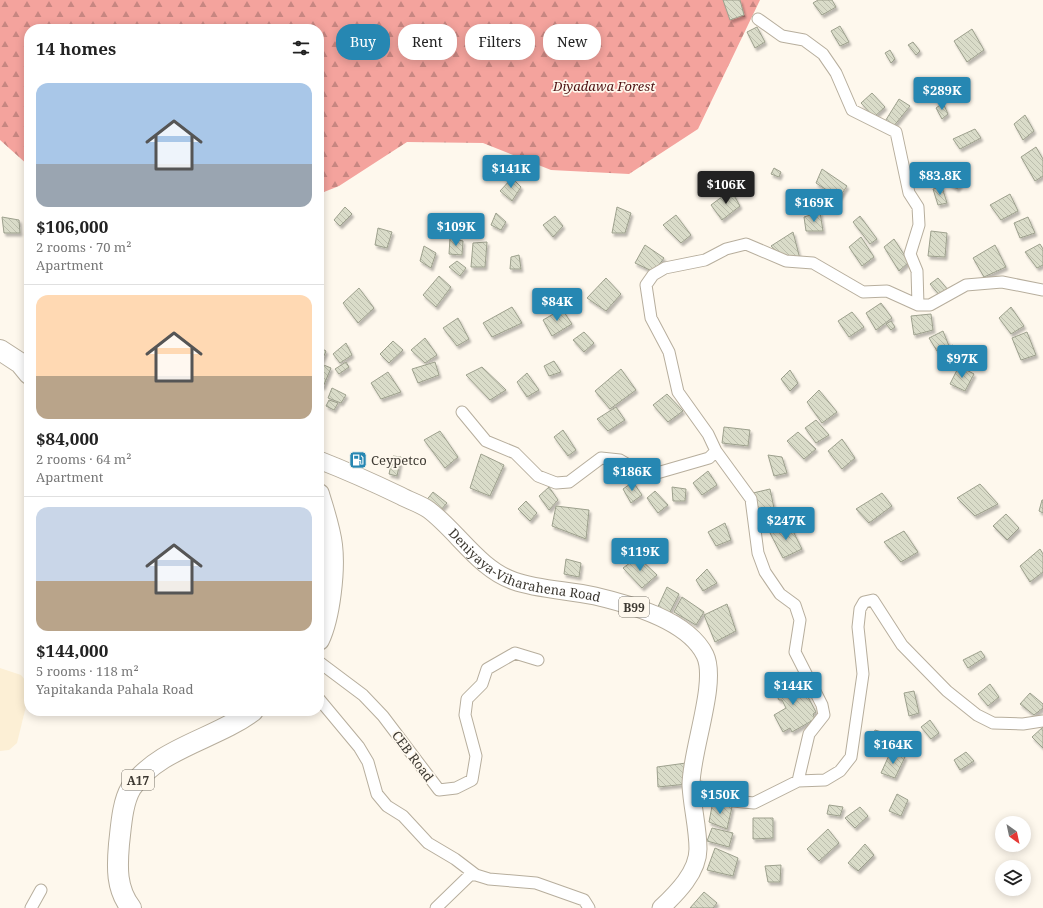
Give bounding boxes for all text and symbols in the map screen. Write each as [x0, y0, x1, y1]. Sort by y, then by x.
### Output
chip: Buy [336, 24, 390, 60]
chip: Rent [398, 24, 457, 60]
chip: Filters [465, 24, 535, 60]
chip: New [543, 24, 601, 60]
text: 14 homes [36, 37, 116, 60]
icon: filters [290, 37, 312, 59]
park label: Diyadawa Forest [552, 77, 655, 95]
pin: $289K [914, 77, 970, 111]
text: $289K [923, 81, 961, 99]
icon: home [138, 109, 210, 181]
pin: $141K [483, 155, 539, 189]
text: $141K [492, 159, 530, 177]
pin: $83.8K [907, 162, 973, 196]
text: $83.8K [919, 166, 961, 184]
pin: $106K [698, 171, 754, 205]
text: $106K [707, 175, 745, 193]
pin: $169K [786, 189, 842, 223]
text: $169K [795, 193, 833, 211]
pin: $109K [428, 213, 484, 247]
text: $106,000 [36, 215, 108, 238]
text: $109K [437, 217, 475, 235]
text: 2 rooms · 70 m² [36, 238, 131, 256]
text: Apartment [36, 256, 103, 274]
pin: $84K [533, 288, 581, 322]
text: $84K [541, 292, 573, 310]
icon: home [138, 321, 210, 393]
pin: $97K [938, 345, 986, 379]
text: $97K [946, 349, 978, 367]
text: $84,000 [36, 427, 99, 450]
text: 2 rooms · 64 m² [36, 450, 131, 468]
fuel station icon: Ceypetco [348, 450, 368, 470]
place label: Ceypetco [371, 451, 427, 469]
pin: $186K [604, 458, 660, 492]
text: $186K [613, 462, 651, 480]
text: Apartment [36, 468, 103, 486]
pin: $247K [758, 507, 814, 541]
text: $247K [767, 511, 805, 529]
street label: Deniyaya-Viharahena Road [445, 524, 603, 606]
icon: home [138, 533, 210, 605]
pin: $119K [612, 538, 668, 572]
text: $119K [621, 542, 659, 560]
road number: B99 [619, 597, 649, 617]
text: $144,000 [36, 639, 108, 662]
text: 5 rooms · 118 m² [36, 662, 139, 680]
pin: $144K [765, 672, 821, 706]
text: $144K [774, 676, 812, 694]
text: Yapitakanda Pahala Road [36, 680, 194, 698]
street label: CEB Road [388, 727, 438, 785]
pin: $164K [865, 731, 921, 765]
text: $164K [874, 735, 912, 753]
road number: A17 [122, 770, 154, 790]
pin: $150K [692, 781, 748, 815]
text: $150K [701, 785, 739, 803]
north arrow [995, 816, 1031, 852]
map controls [995, 816, 1031, 896]
button: layers [995, 860, 1031, 896]

